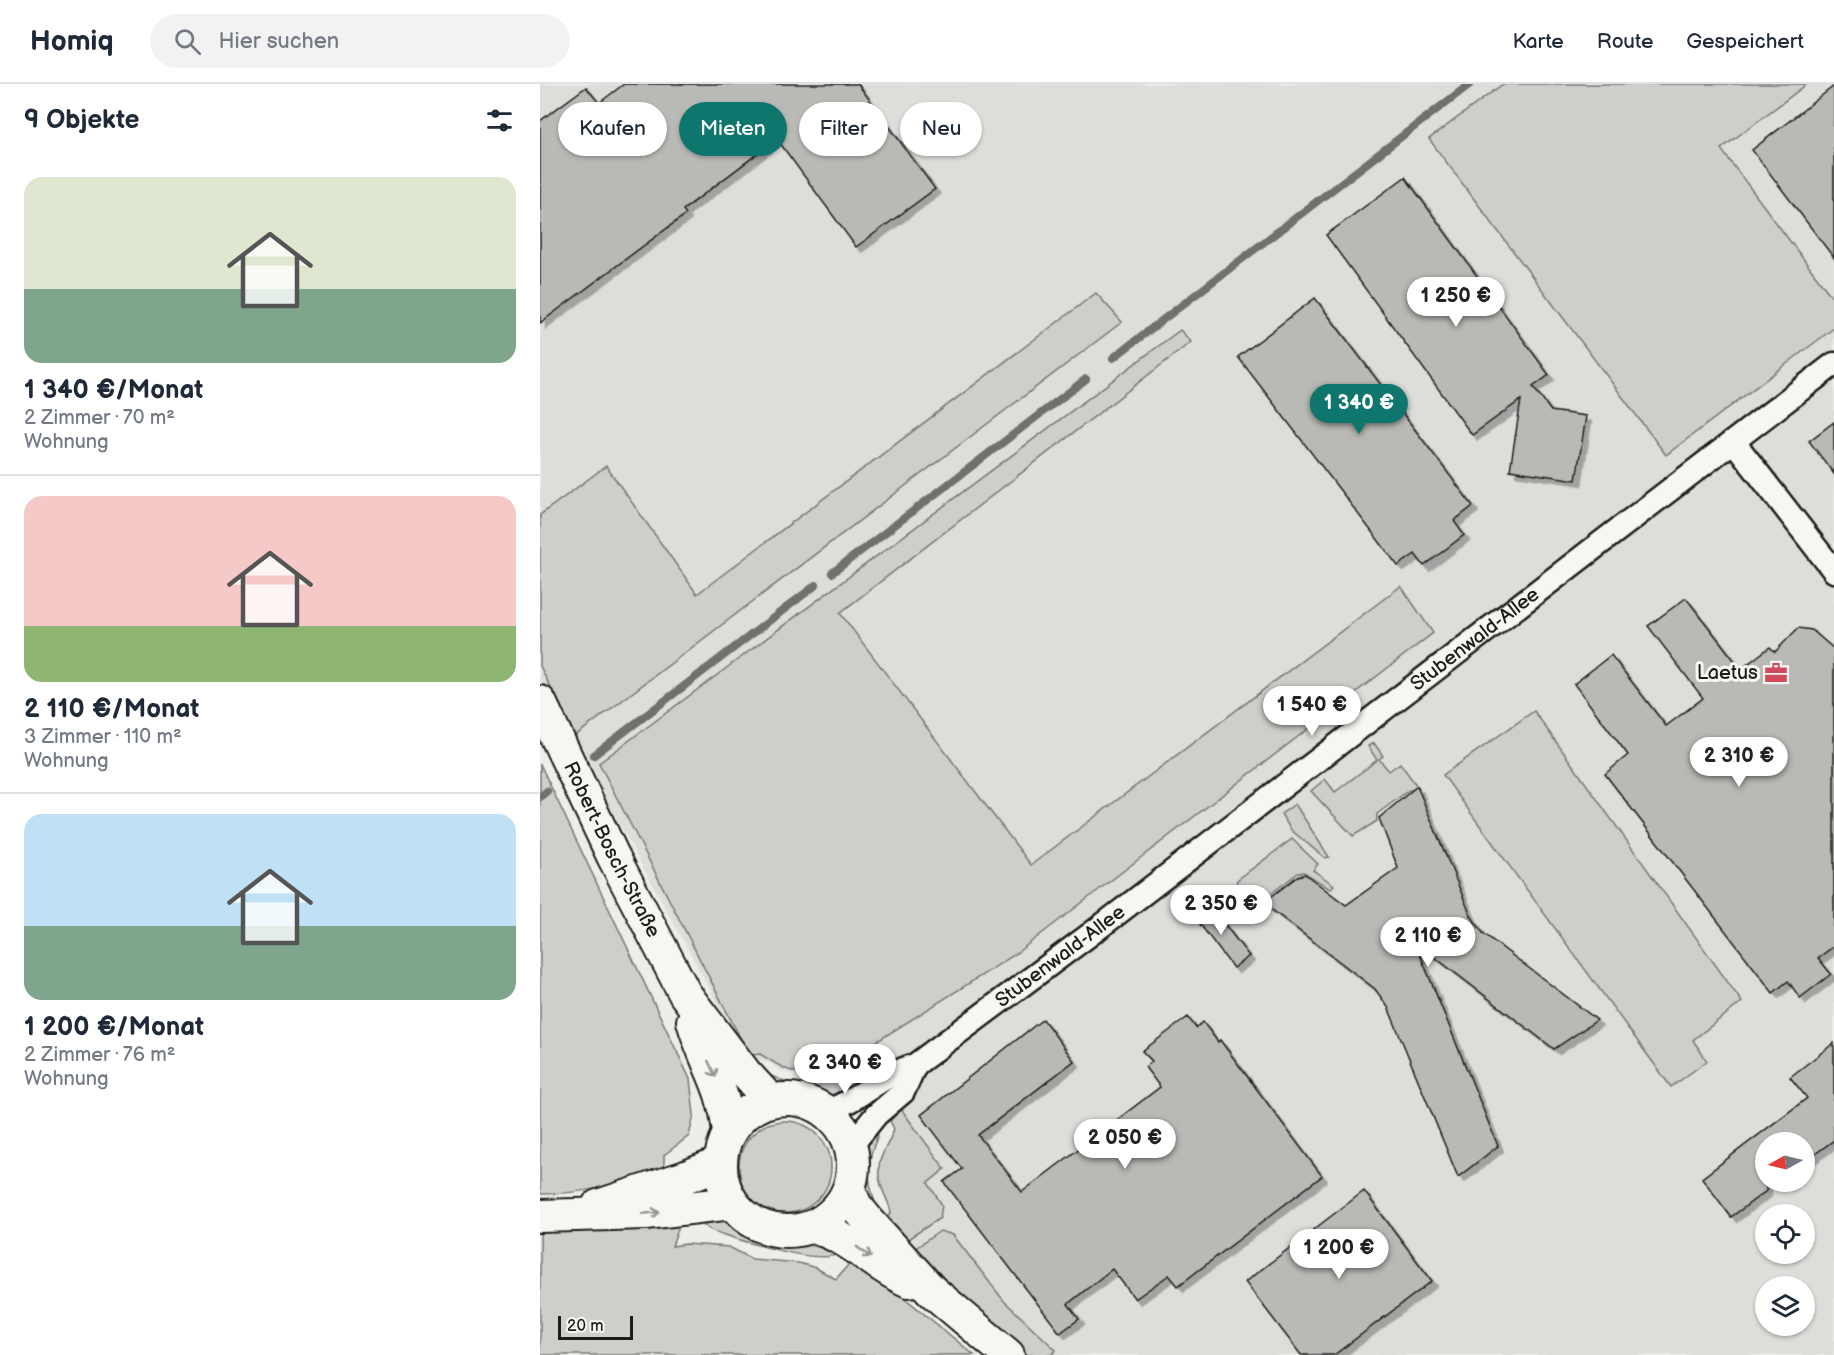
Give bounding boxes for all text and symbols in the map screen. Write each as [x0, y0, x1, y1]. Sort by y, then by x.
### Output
search box [150, 14, 570, 68]
text: Homiq [30, 25, 114, 58]
icon: search [171, 25, 204, 58]
text: Hier suchen [219, 28, 339, 55]
text: Karte [1512, 29, 1564, 54]
text: Route [1597, 29, 1653, 54]
text: Gespeichert [1686, 29, 1804, 54]
chip: Kaufen [558, 102, 667, 156]
chip: Mieten [679, 102, 787, 156]
chip: Filter [799, 102, 888, 156]
chip: Neu [900, 102, 982, 156]
icon: filters [483, 104, 516, 137]
text: 9 Objekte [24, 105, 140, 136]
icon: home [216, 216, 324, 324]
pin: 1 250 € [1401, 277, 1511, 328]
text: 1 250 € [1421, 284, 1491, 308]
text: 1 340 €/Monat [24, 375, 203, 406]
pin: 1 340 € [1304, 384, 1414, 435]
text: 1 340 € [1324, 391, 1394, 415]
text: 2 Zimmer · 70 m² [24, 406, 175, 430]
text: Wohnung [24, 430, 109, 454]
icon: home [216, 535, 324, 643]
street label: Stubenwald-Allee [1406, 582, 1544, 696]
office icon: Laetus [1763, 660, 1789, 686]
place label: Laetus [1697, 661, 1758, 685]
pin: 1 540 € [1257, 686, 1367, 737]
text: 1 540 € [1277, 693, 1347, 717]
text: 2 110 €/Monat [24, 694, 199, 725]
text: 3 Zimmer · 110 m² [24, 725, 182, 749]
pin: 2 310 € [1684, 737, 1794, 788]
text: 2 310 € [1704, 744, 1774, 768]
text: Wohnung [24, 749, 109, 773]
street label: Robert-Bosch-Straße [558, 758, 665, 942]
icon: home [216, 853, 324, 961]
pin: 2 350 € [1166, 885, 1276, 936]
text: 2 350 € [1184, 892, 1258, 916]
street label: Stubenwald-Allee [991, 900, 1130, 1013]
pin: 2 110 € [1373, 917, 1483, 968]
text: 2 110 € [1394, 924, 1462, 948]
text: 1 200 €/Monat [24, 1012, 204, 1043]
text: 2 Zimmer · 76 m² [24, 1043, 175, 1067]
pin: 2 340 € [790, 1044, 900, 1095]
text: 2 340 € [808, 1051, 882, 1075]
one-way arrow [706, 1059, 718, 1077]
text: Wohnung [24, 1067, 109, 1091]
pin: 2 050 € [1070, 1119, 1180, 1170]
text: 2 050 € [1088, 1126, 1162, 1150]
north arrow [1755, 1132, 1815, 1192]
map controls [1755, 1132, 1815, 1336]
button: locate [1755, 1204, 1815, 1264]
one-way arrow [640, 1207, 660, 1218]
pin: 1 200 € [1284, 1229, 1394, 1280]
text: 1 200 € [1304, 1236, 1374, 1260]
one-way arrow [855, 1246, 871, 1259]
button: layers [1755, 1276, 1815, 1336]
scale bar [558, 1313, 633, 1340]
text: 20 m [567, 1317, 603, 1336]

